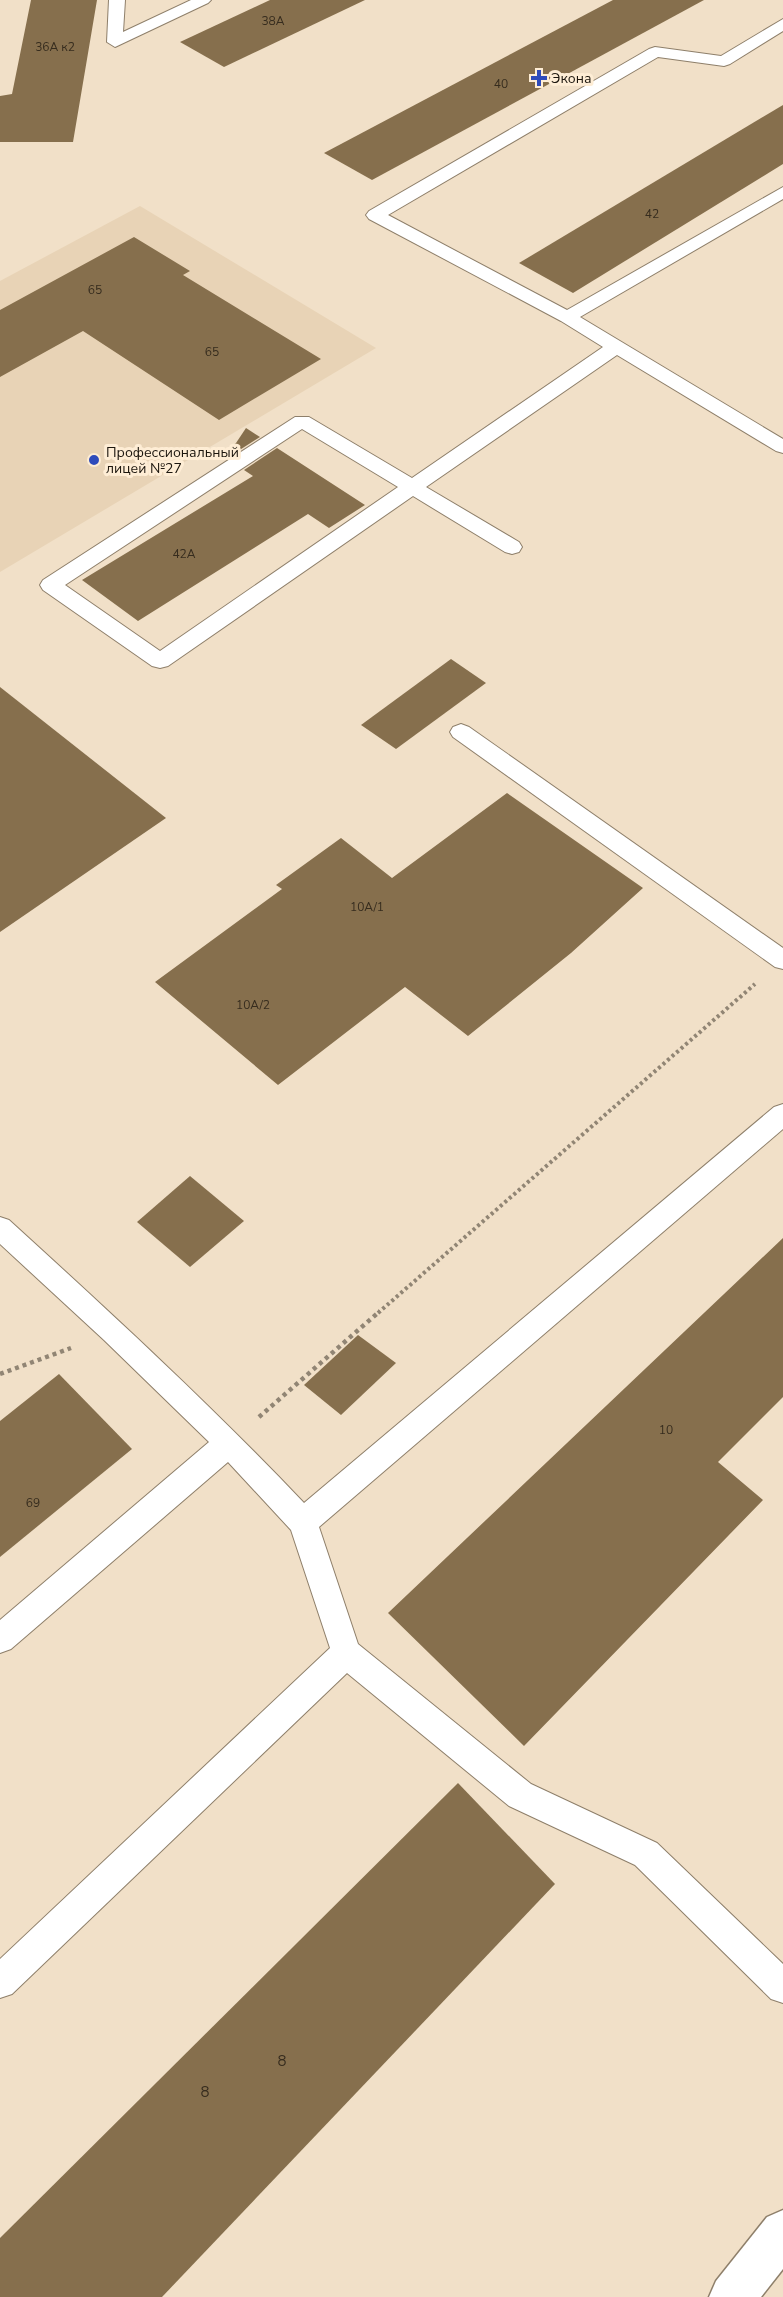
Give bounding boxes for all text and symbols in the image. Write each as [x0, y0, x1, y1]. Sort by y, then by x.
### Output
house number: 38А [261, 13, 285, 29]
house number: 36А к2 [35, 39, 75, 55]
place label: Экона [551, 69, 591, 88]
marker: Экона [532, 71, 546, 85]
house number: 40 [494, 76, 508, 92]
house number: 42 [645, 206, 659, 222]
house number: 65 [88, 282, 102, 298]
house number: 65 [205, 344, 219, 360]
place label: Профессиональный лицей №27 [106, 443, 239, 478]
marker: Профессиональный лицей №27 [87, 453, 101, 467]
house number: 42А [172, 546, 196, 562]
house number: 10А/1 [350, 899, 384, 915]
house number: 10А/2 [236, 997, 270, 1013]
house number: 10 [659, 1422, 673, 1438]
house number: 69 [26, 1495, 40, 1511]
house number: 8 [277, 2051, 287, 2071]
house number: 8 [200, 2082, 210, 2102]

